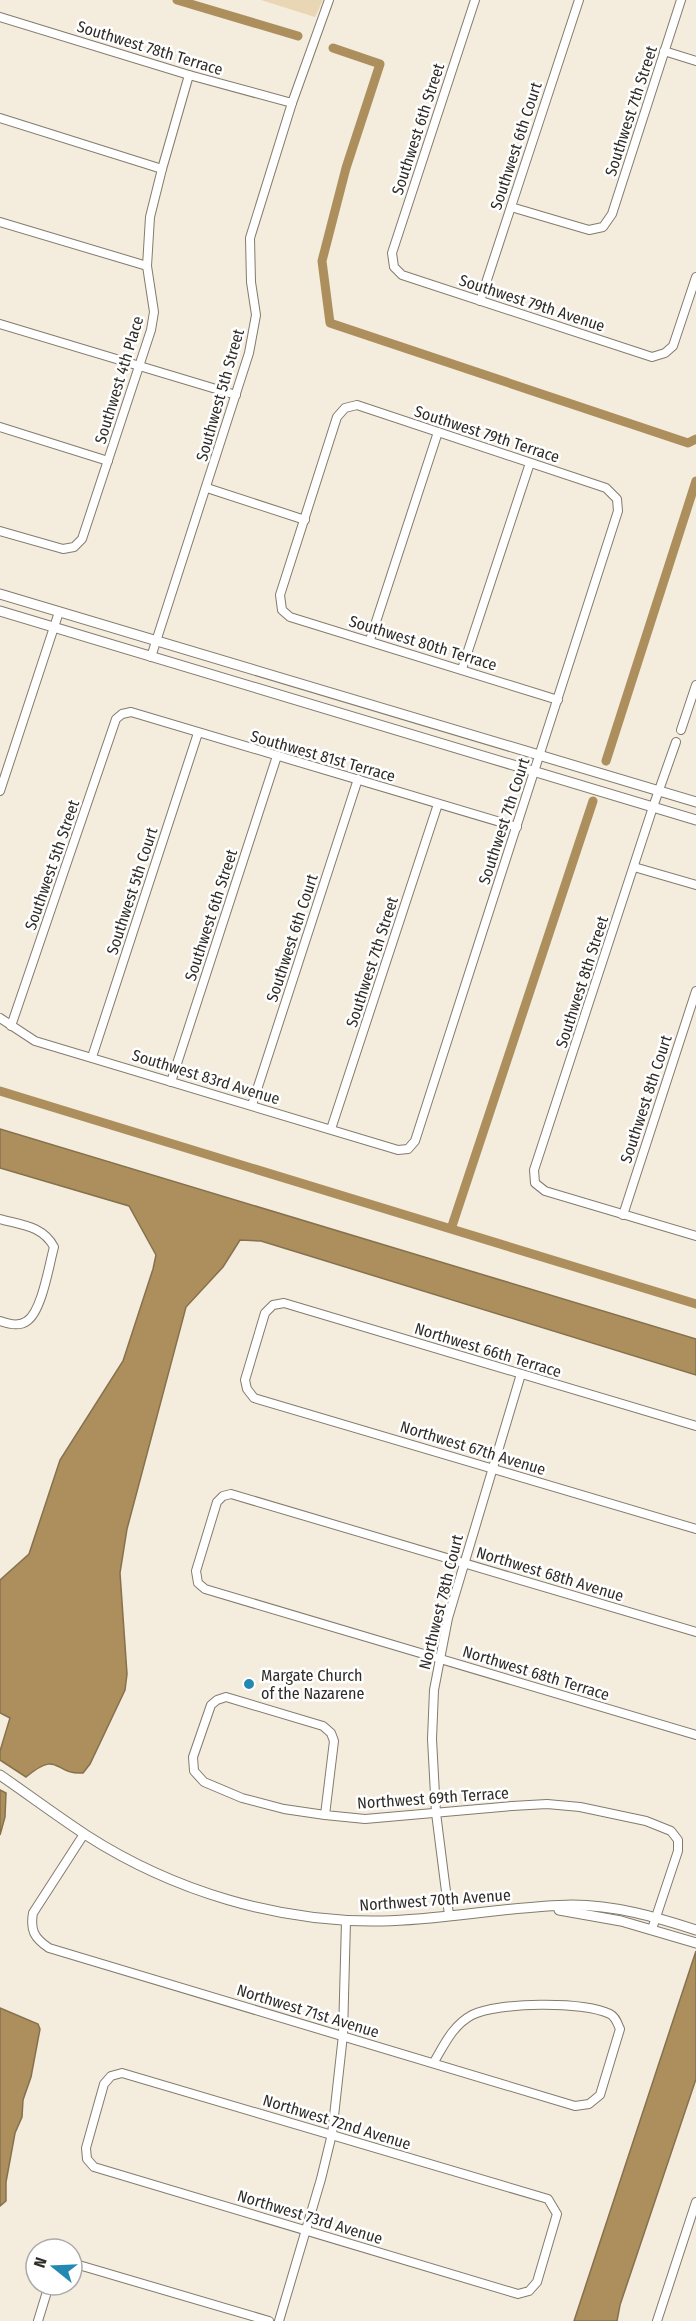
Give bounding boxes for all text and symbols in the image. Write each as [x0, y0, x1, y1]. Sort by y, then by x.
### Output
street label: Southwest 78th Terrace [75, 17, 225, 79]
street label: Southwest 7th Street [601, 43, 661, 179]
street label: Southwest 6th Street [388, 60, 448, 197]
street label: Southwest 6th Court [486, 79, 546, 212]
street label: Southwest 79th Avenue [457, 270, 607, 336]
street label: Southwest 4th Place [91, 314, 147, 446]
street label: Southwest 5th Street [192, 326, 248, 463]
street label: Southwest 79th Terrace [412, 402, 562, 466]
street label: Southwest 80th Terrace [347, 611, 499, 675]
street label: Southwest 81st Terrace [248, 726, 398, 786]
street label: Southwest 7th Court [475, 755, 534, 887]
street label: Southwest 5th Street [21, 797, 83, 933]
street label: Southwest 5th Court [102, 824, 162, 957]
street label: Southwest 6th Street [181, 846, 241, 983]
street label: Southwest 6th Court [262, 871, 322, 1004]
street label: Southwest 7th Street [342, 894, 402, 1030]
street label: Southwest 8th Street [552, 913, 612, 1050]
street label: Southwest 8th Court [616, 1032, 676, 1165]
street label: Southwest 83rd Avenue [130, 1045, 282, 1109]
street label: Northwest 66th Terrace [412, 1319, 564, 1381]
street label: Northwest 67th Avenue [398, 1417, 548, 1479]
street label: Northwest 78th Court [415, 1532, 467, 1672]
street label: Northwest 68th Avenue [474, 1543, 626, 1605]
street label: Northwest 68th Terrace [460, 1642, 612, 1704]
place label: Margate Church of the Nazarene [261, 1666, 364, 1703]
marker: Margate Church of the Nazarene [242, 1677, 256, 1691]
street label: Northwest 69th Terrace [357, 1783, 510, 1813]
street label: Northwest 70th Avenue [359, 1885, 511, 1915]
street label: Northwest 71st Avenue [234, 1980, 382, 2042]
street label: Northwest 72nd Avenue [261, 2090, 413, 2154]
street label: Northwest 73rd Avenue [235, 2186, 385, 2248]
north arrow [24, 2237, 84, 2297]
text: N [30, 2255, 51, 2270]

